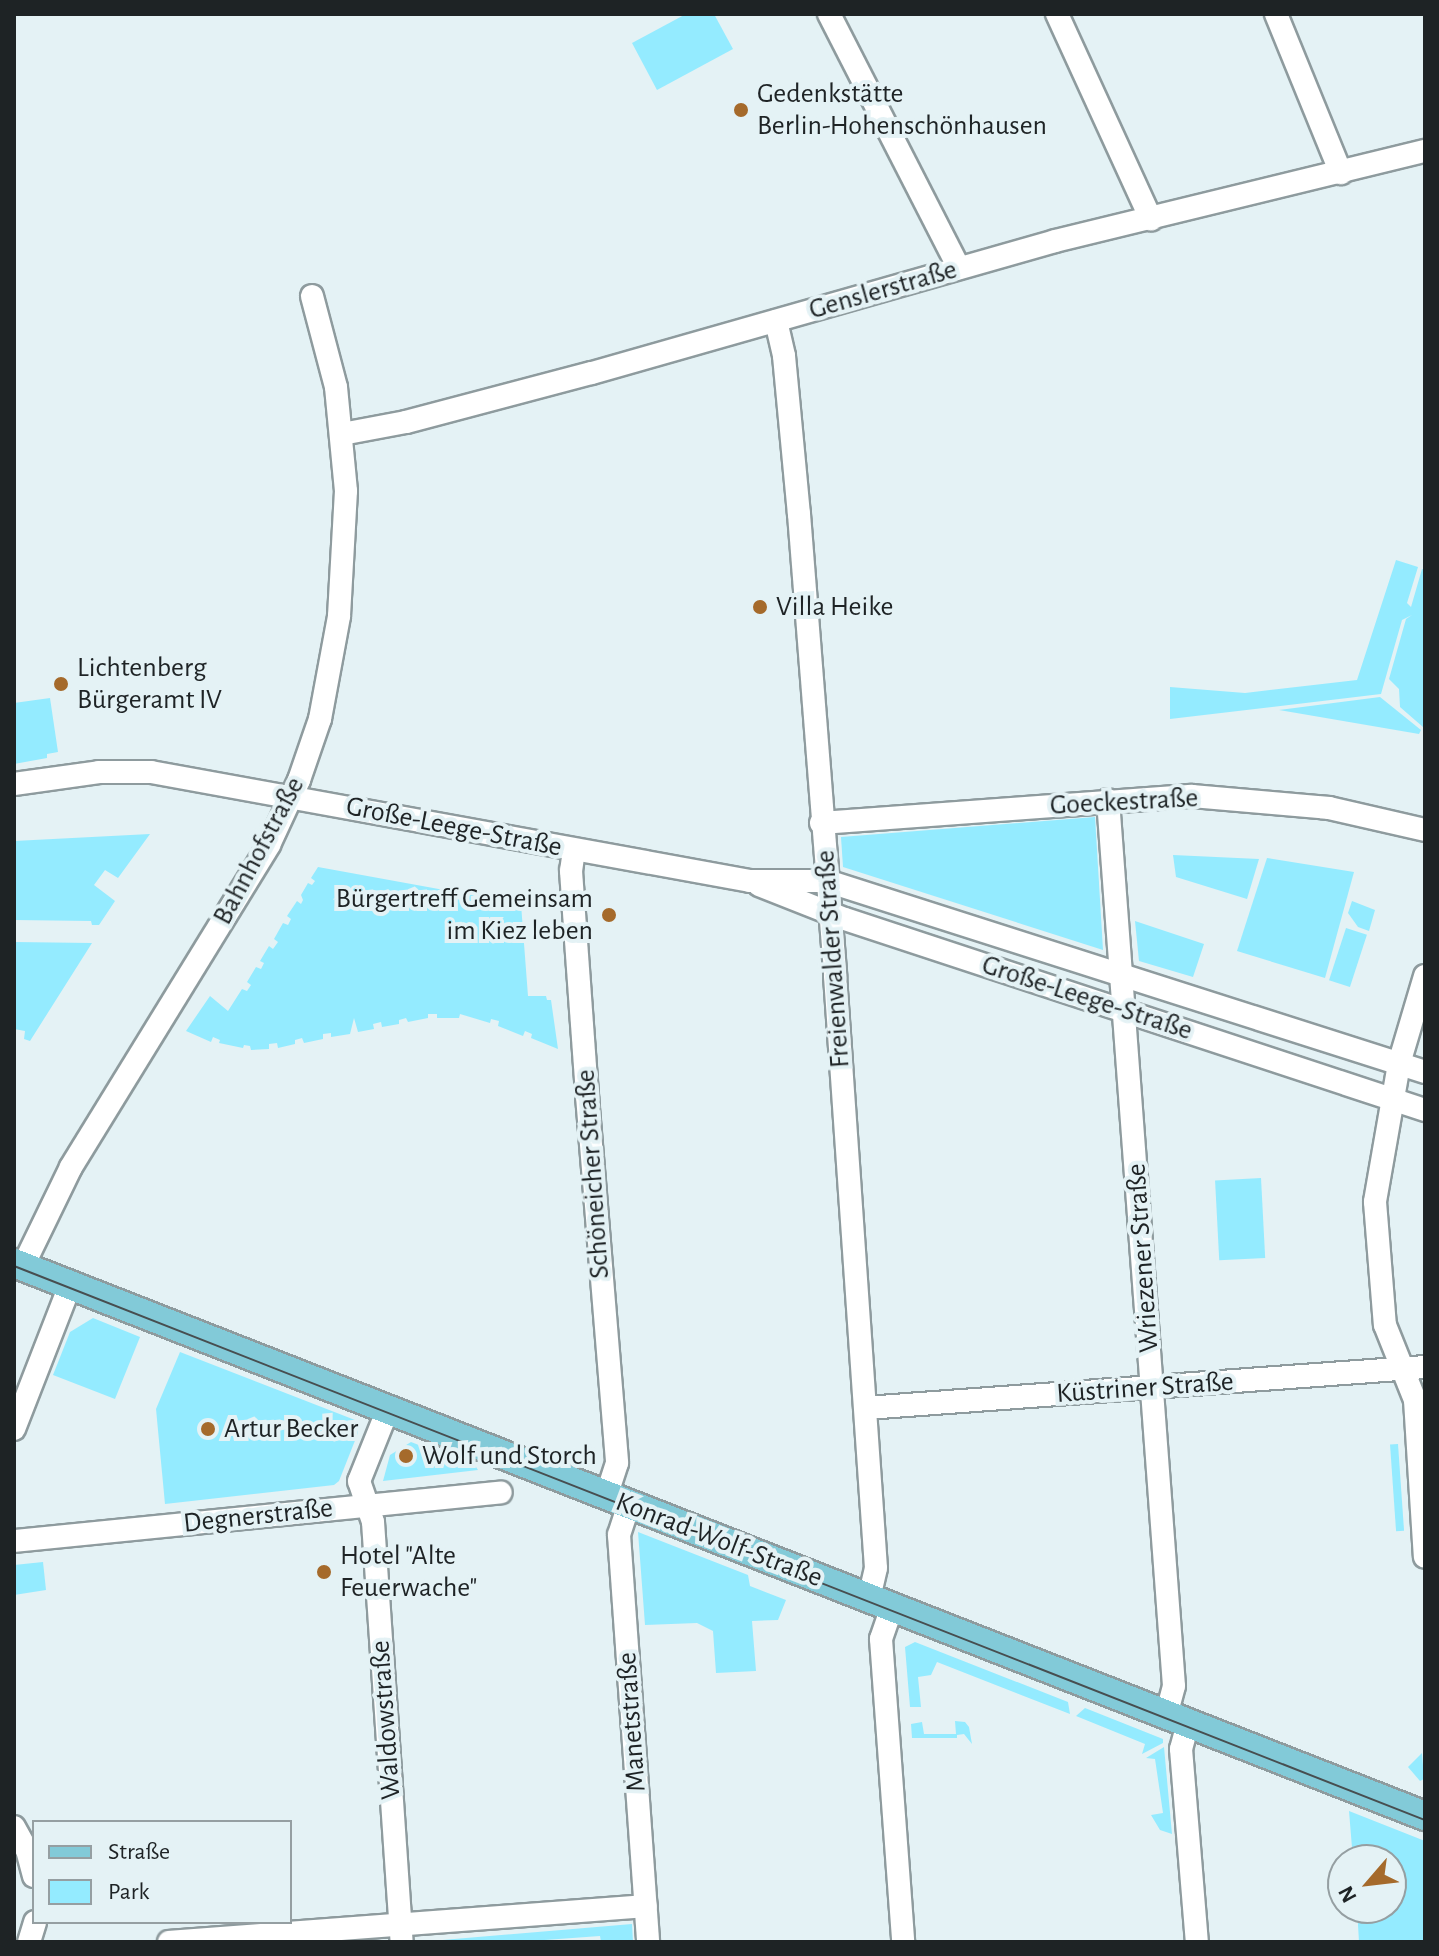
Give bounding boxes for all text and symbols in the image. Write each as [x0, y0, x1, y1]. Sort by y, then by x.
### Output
place label: Gedenkstätte Berlin-Hohenschönhausen [757, 77, 1047, 143]
marker: Gedenkstätte Berlin-Hohenschönhausen [732, 101, 750, 119]
street label: Genslerstraße [805, 253, 961, 327]
place label: Villa Heike [776, 590, 893, 624]
marker: Villa Heike [751, 598, 769, 616]
place label: Lichtenberg Bürgeramt IV [77, 651, 222, 717]
marker: Lichtenberg Bürgeramt IV [52, 675, 70, 693]
street label: Bahnhofstraße [206, 771, 312, 931]
street label: Goeckestraße [1049, 781, 1199, 823]
street label: Große-Leege-Straße [343, 790, 565, 864]
street label: Freienwalder Straße [809, 849, 857, 1069]
place label: Bürgertreff Gemeinsam im Kiez leben [336, 882, 593, 948]
marker: Bürgertreff Gemeinsam im Kiez leben [600, 906, 618, 924]
street label: Große-Leege-Straße [978, 948, 1196, 1048]
street label: Schöneicher Straße [569, 1068, 617, 1280]
street label: Wriezener Straße [1120, 1162, 1166, 1354]
street label: Küstriner Straße [1055, 1365, 1235, 1411]
place label: Artur Becker [224, 1412, 358, 1446]
marker: Artur Becker [199, 1420, 217, 1438]
place label: Wolf und Storch [422, 1439, 597, 1473]
marker: Wolf und Storch [397, 1447, 415, 1465]
street label: Konrad-Wolf-Straße [611, 1485, 827, 1595]
street label: Degnerstraße [182, 1491, 334, 1541]
place label: Hotel "Alte Feuerwache" [340, 1539, 477, 1605]
marker: Hotel "Alte Feuerwache" [315, 1563, 333, 1581]
street label: Waldowstraße [364, 1639, 408, 1801]
street label: Manetstraße [610, 1651, 654, 1793]
legend [32, 1820, 292, 1924]
text: Straße [108, 1840, 170, 1864]
north arrow [1327, 1844, 1407, 1924]
text: Park [108, 1880, 149, 1904]
text: N [1334, 1882, 1361, 1906]

